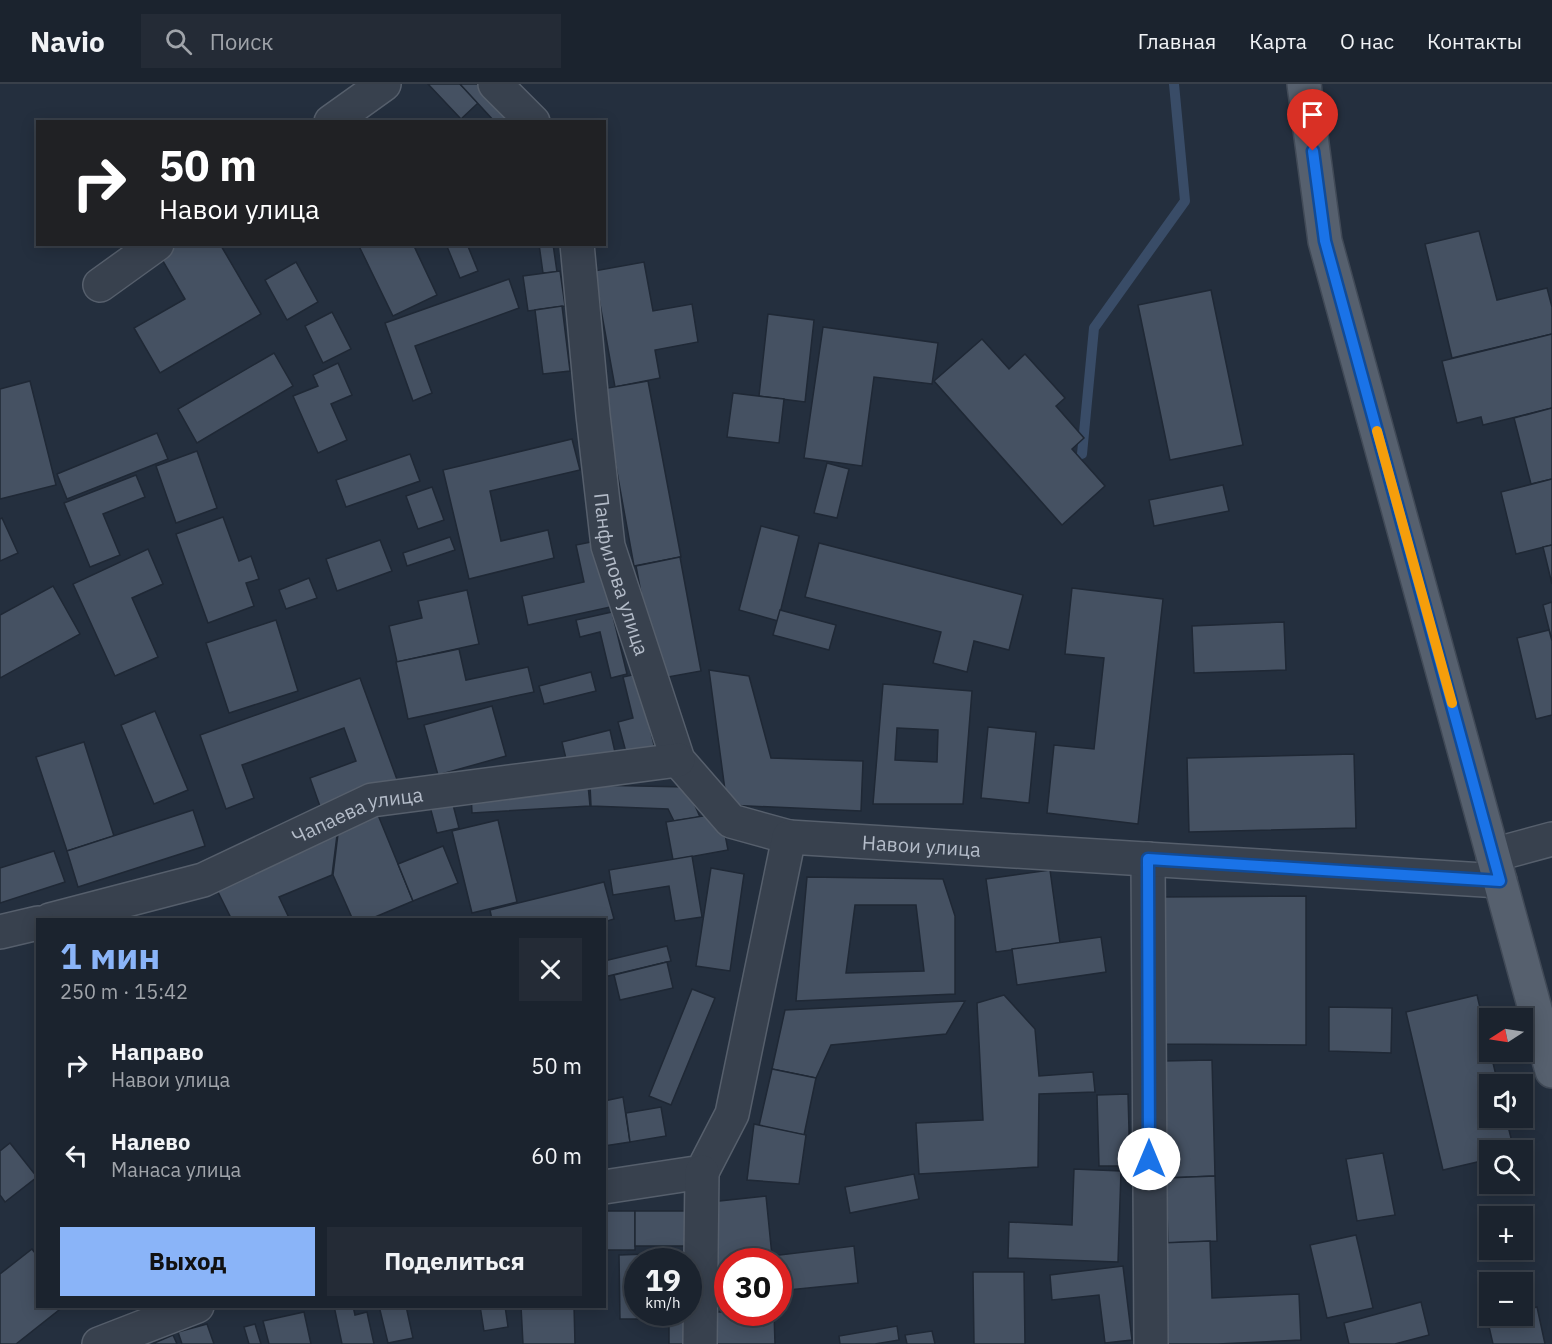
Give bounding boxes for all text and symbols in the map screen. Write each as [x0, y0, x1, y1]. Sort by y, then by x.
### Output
search box [141, 14, 561, 68]
text: Navio [30, 23, 105, 60]
icon: search [162, 25, 195, 58]
text: Поиск [210, 27, 273, 56]
text: Главная [1138, 27, 1216, 55]
text: Карта [1249, 27, 1307, 55]
text: О нас [1340, 27, 1394, 55]
text: Контакты [1427, 27, 1522, 55]
pin [1287, 89, 1338, 151]
icon: arrive [1296, 98, 1329, 131]
text: 50 m [159, 138, 257, 193]
icon: right [60, 144, 138, 222]
text: Навои улица [159, 191, 320, 226]
street label: Панфилова улица [589, 491, 656, 659]
street label: Чапаева улица [287, 780, 425, 850]
street label: Навои улица [861, 828, 982, 862]
text: 1 мин [60, 932, 160, 979]
button: close [519, 938, 582, 1001]
text: 250 m · 15:42 [60, 978, 188, 1005]
north arrow [1479, 1008, 1533, 1062]
map controls [1479, 1008, 1533, 1326]
text: Направо [111, 1037, 204, 1066]
icon: right [60, 1049, 93, 1082]
text: 50 m [531, 1051, 582, 1080]
text: Навои улица [111, 1066, 230, 1093]
button: sound [1479, 1074, 1533, 1128]
text: Налево [111, 1127, 190, 1156]
position arrow [1117, 1127, 1181, 1191]
icon: left [60, 1139, 93, 1172]
button: search [1479, 1140, 1533, 1194]
text: 60 m [531, 1141, 582, 1170]
text: Манаса улица [111, 1156, 241, 1183]
button: + [1479, 1206, 1533, 1260]
button: Выход [60, 1227, 315, 1296]
button: Поделиться [327, 1227, 582, 1296]
speed limit sign: 30 [714, 1248, 792, 1326]
text: 19 [645, 1260, 681, 1299]
button: − [1479, 1272, 1533, 1326]
text: km/h [645, 1293, 681, 1312]

